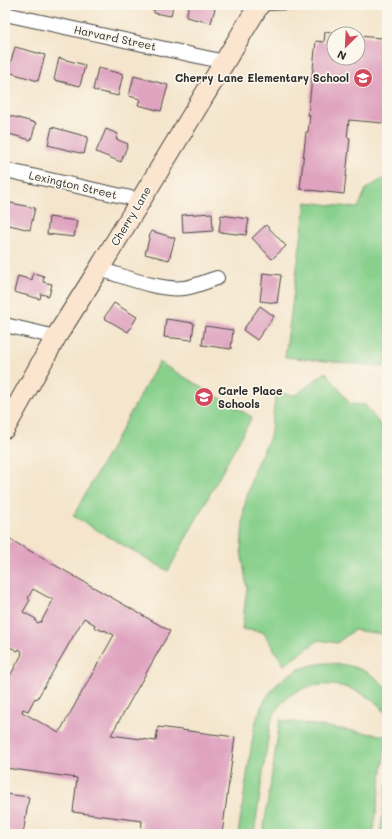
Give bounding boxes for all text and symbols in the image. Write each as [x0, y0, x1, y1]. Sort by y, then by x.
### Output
street label: Harvard Street [73, 21, 158, 54]
north arrow [326, 26, 366, 66]
text: N [335, 47, 349, 64]
school or university icon: Cherry Lane Elementary School [352, 67, 374, 89]
place label: Cherry Lane Elementary School [175, 70, 349, 85]
street label: Lexington Street [28, 167, 119, 202]
street label: Cherry Lane [107, 183, 154, 248]
place label: Carle Place Schools [218, 383, 283, 411]
school or university icon: Carle Place Schools [193, 386, 215, 408]

